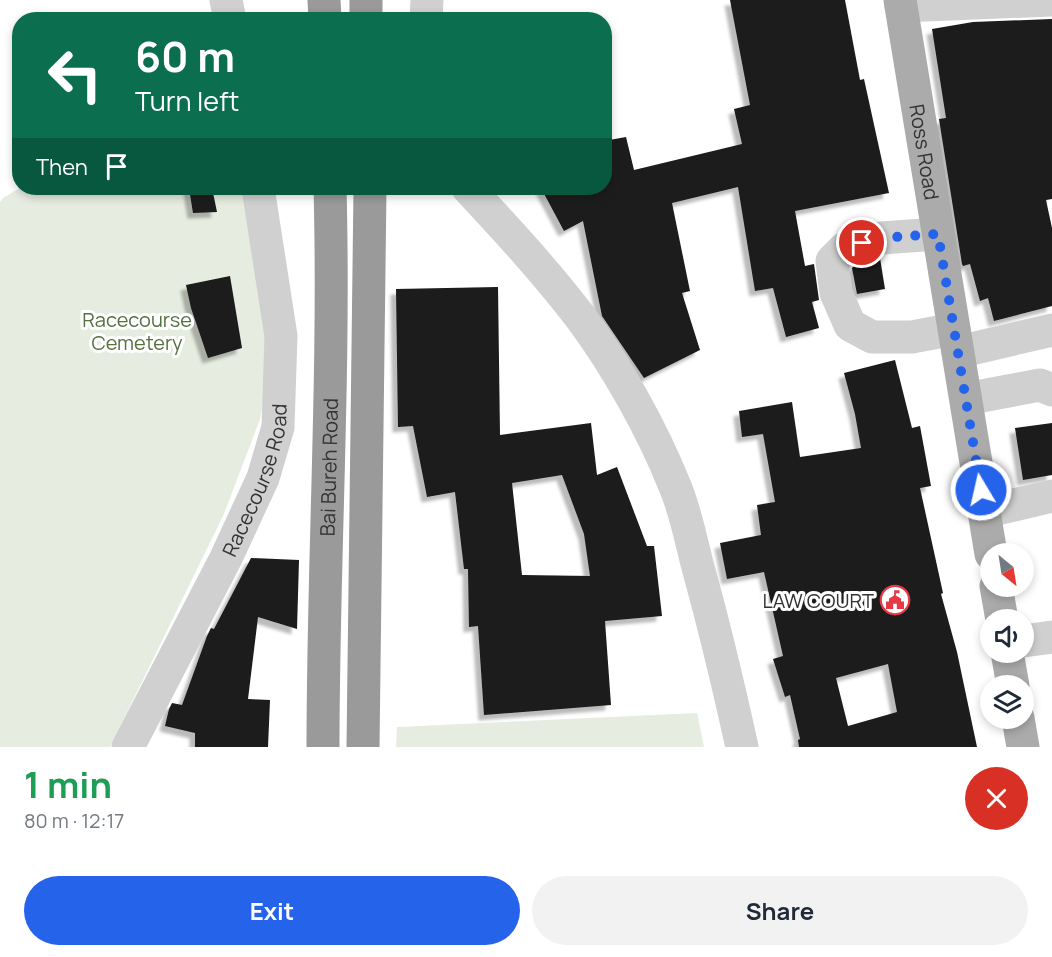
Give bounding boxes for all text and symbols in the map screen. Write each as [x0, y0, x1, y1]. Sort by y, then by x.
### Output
text: 60 m [135, 27, 235, 85]
icon: left [36, 36, 114, 114]
text: Turn left [135, 82, 239, 119]
street label: Ross Road [904, 102, 946, 202]
icon: arrive [100, 150, 133, 183]
text: Then [36, 152, 88, 182]
pin [836, 217, 887, 268]
icon: arrive [845, 226, 878, 259]
park label: Racecourse Cemetery [82, 306, 192, 356]
street label: Bai Bureh Road [313, 398, 343, 537]
street label: Racecourse Road [215, 403, 292, 560]
position arrow [949, 458, 1013, 522]
north arrow [980, 543, 1034, 597]
map controls [980, 543, 1034, 729]
public building icon: LAW COURT [879, 584, 911, 616]
place label: LAW COURT [762, 587, 874, 614]
button: sound [980, 609, 1034, 663]
button: layers [980, 675, 1034, 729]
text: 1 min [24, 760, 112, 809]
button: close [965, 767, 1028, 830]
text: 80 m · 12:17 [24, 807, 124, 834]
button: Exit [24, 876, 520, 945]
button: Share [532, 876, 1028, 945]

